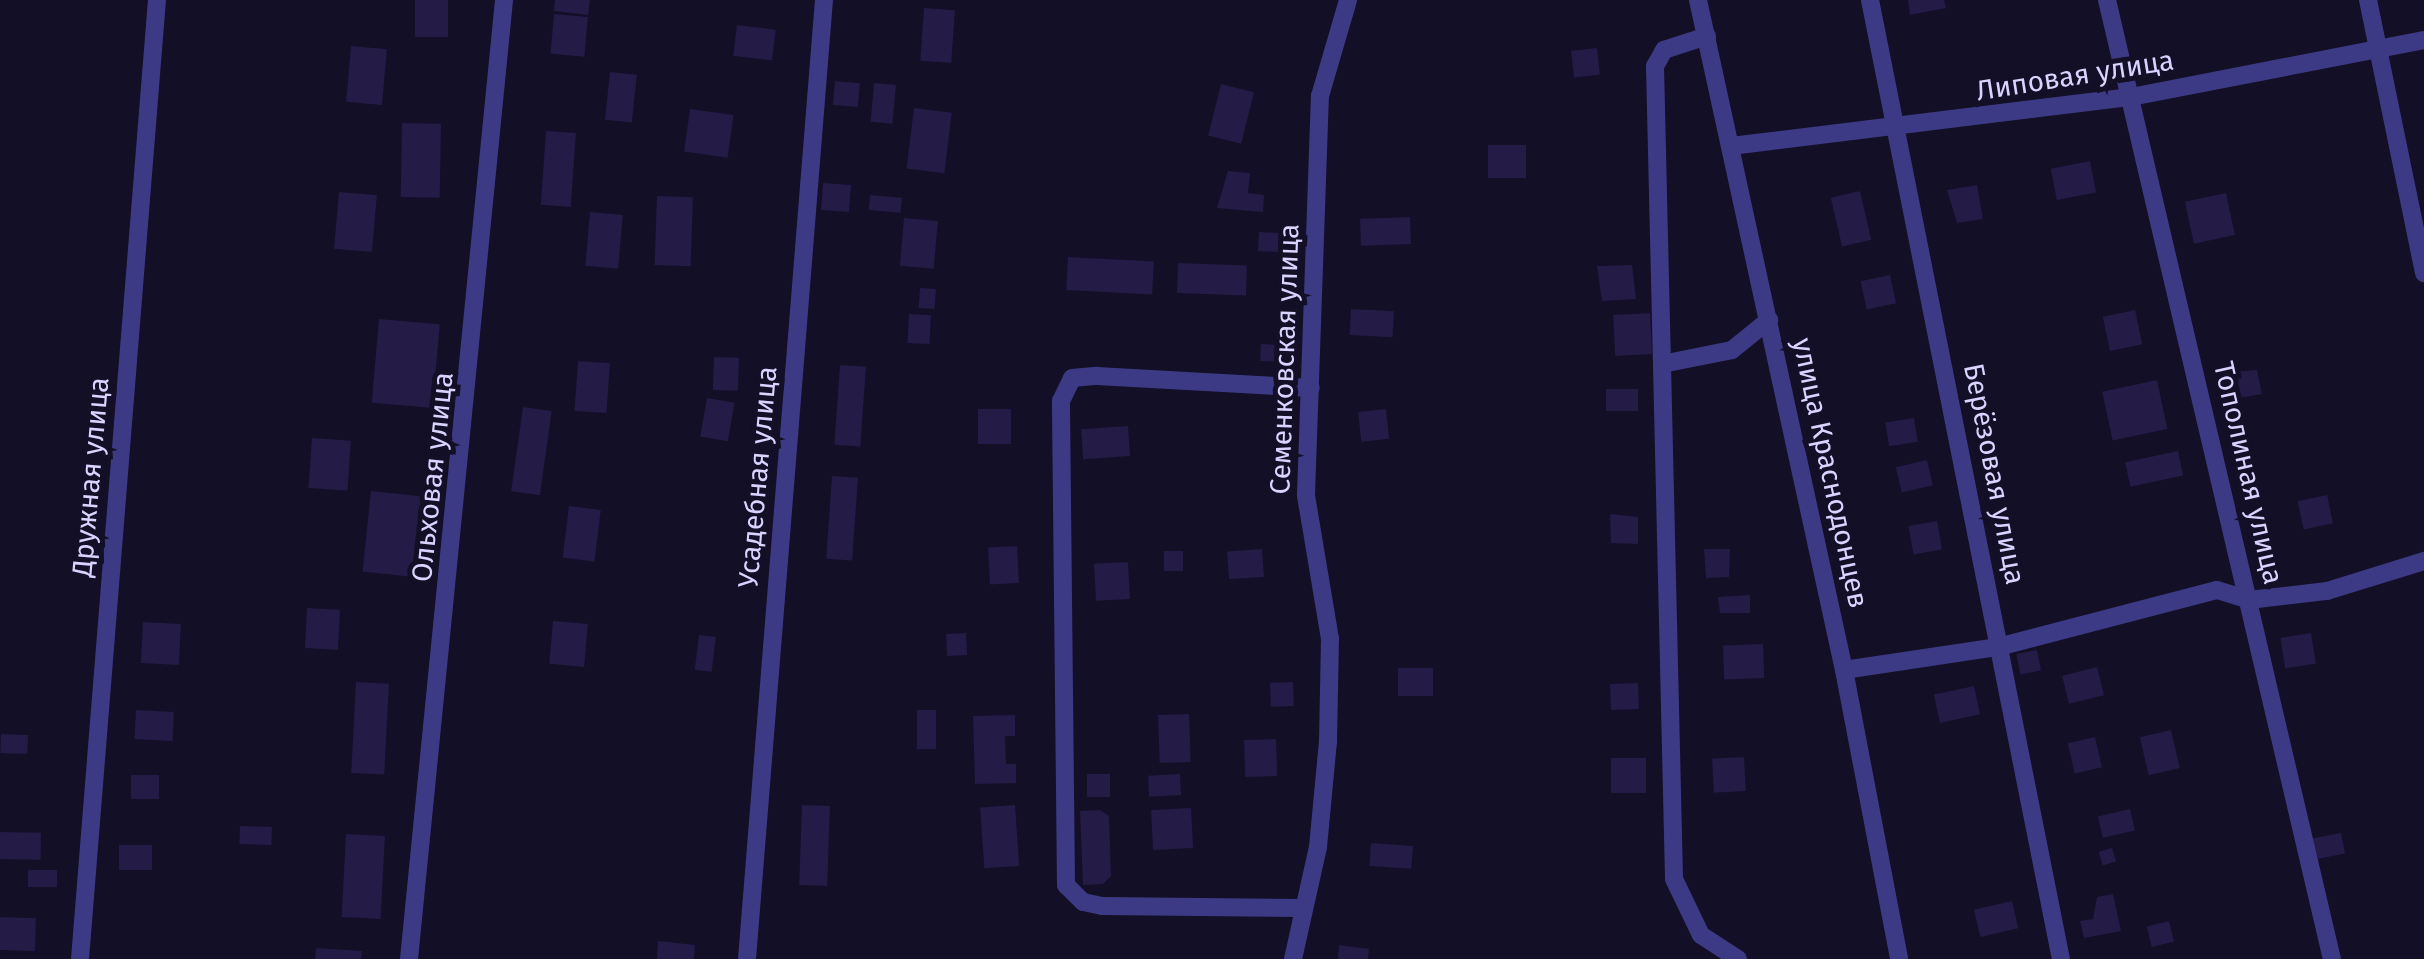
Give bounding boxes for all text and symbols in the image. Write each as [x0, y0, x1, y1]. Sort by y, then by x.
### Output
street label: Липовая улица [1974, 44, 2176, 108]
street label: Семенковская улица [1263, 223, 1307, 495]
street label: улица Краснодонцев [1785, 335, 1875, 611]
street label: Тополиная улица [2206, 358, 2290, 588]
street label: Берёзовая улица [1956, 361, 2032, 587]
street label: Усадебная улица [732, 365, 784, 589]
street label: Ольховая улица [405, 370, 461, 584]
street label: Дружная улица [66, 376, 116, 578]

